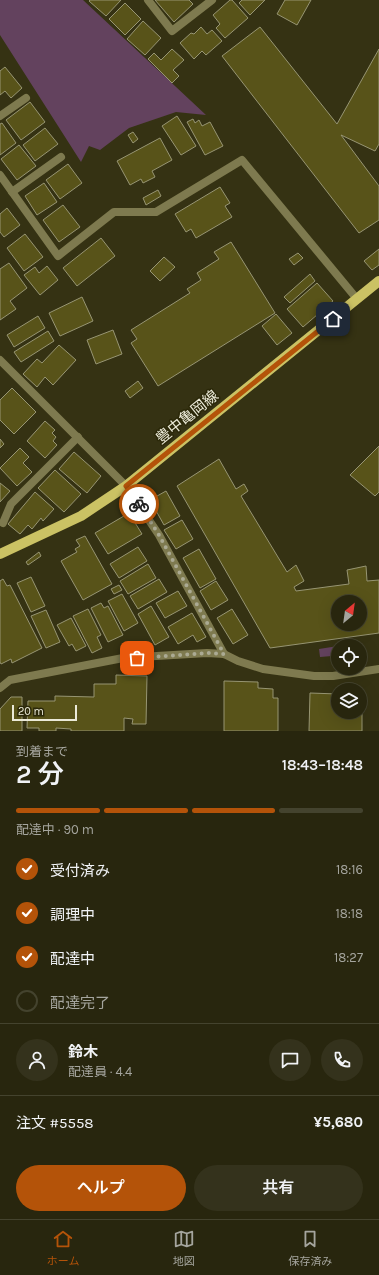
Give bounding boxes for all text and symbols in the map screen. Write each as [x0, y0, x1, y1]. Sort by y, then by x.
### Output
pin [316, 302, 350, 336]
icon: home [322, 308, 344, 330]
street label: 豊中亀岡線 [152, 386, 222, 448]
courier [119, 484, 159, 524]
icon: bike [128, 493, 150, 515]
north arrow [331, 595, 367, 631]
map controls [331, 595, 367, 719]
button: locate [331, 639, 367, 675]
pin [120, 641, 154, 675]
icon: bag [126, 647, 148, 669]
button: layers [331, 683, 367, 719]
scale bar [12, 703, 77, 722]
text: 20 m [18, 705, 44, 718]
text: 到着まで [16, 744, 68, 759]
text: 18:43–18:48 [282, 756, 363, 774]
text: 2 分 [16, 759, 64, 790]
text: 配達中 · 90 m [16, 822, 94, 837]
icon: check [16, 858, 38, 880]
text: 受付済み [50, 862, 110, 880]
text: 18:16 [336, 862, 363, 877]
icon: check [16, 902, 38, 924]
text: 調理中 [50, 906, 95, 924]
text: 18:18 [335, 906, 363, 921]
icon: check [16, 946, 38, 968]
text: 配達中 [50, 950, 95, 968]
text: 18:27 [334, 950, 363, 965]
text: 配達完了 [50, 994, 110, 1012]
button: person [16, 1039, 58, 1081]
button: chat [269, 1039, 311, 1081]
button: phone [321, 1039, 363, 1081]
text: 鈴木 [68, 1043, 98, 1061]
text: 配達員 · 4.4 [68, 1064, 132, 1079]
text: ¥5,680 [313, 1113, 363, 1131]
text: 注文 #5558 [16, 1114, 94, 1132]
button: ヘルプ [16, 1165, 186, 1211]
button: 共有 [194, 1165, 363, 1211]
tab: ホーム [47, 1228, 79, 1268]
tab: 地図 [173, 1228, 195, 1268]
tab: 保存済み [288, 1228, 332, 1268]

